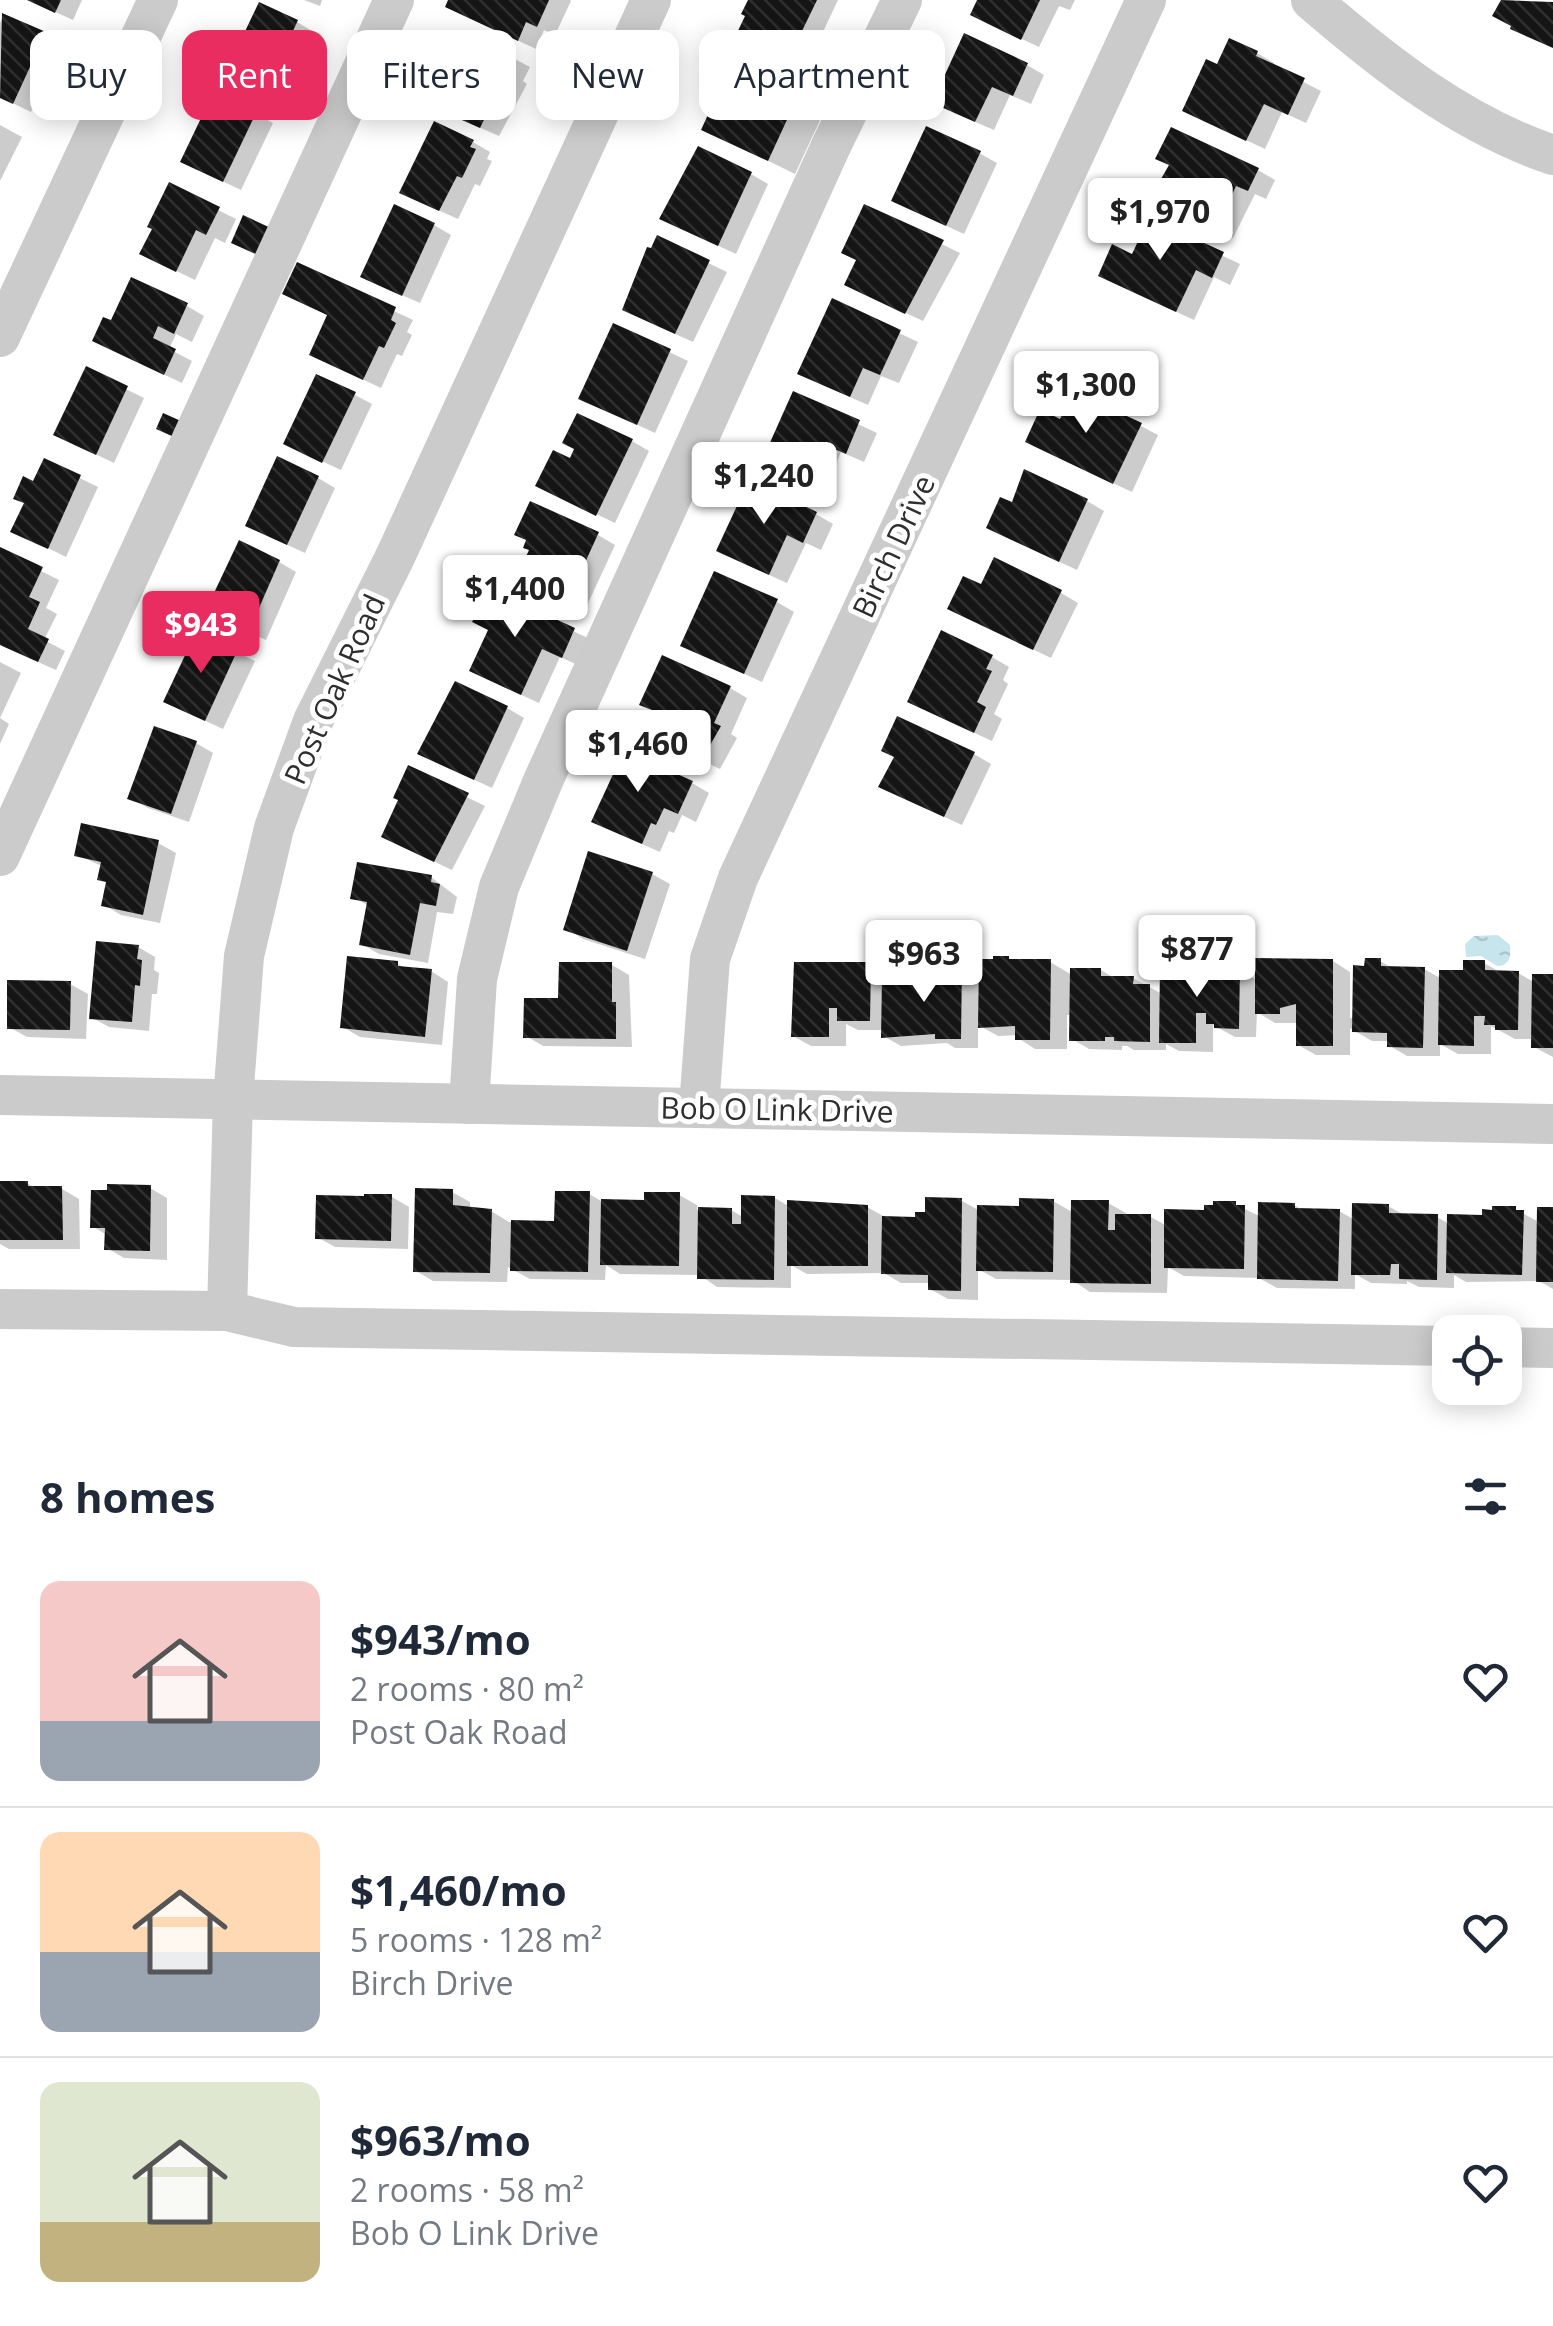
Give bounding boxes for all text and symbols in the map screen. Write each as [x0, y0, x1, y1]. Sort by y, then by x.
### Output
chip: Buy [30, 30, 162, 120]
chip: Rent [182, 30, 327, 120]
chip: Filters [347, 30, 516, 120]
chip: New [536, 30, 679, 120]
chip: Apartment [699, 30, 945, 120]
pin: $1,970 [1079, 178, 1241, 263]
text: $1,970 [1110, 189, 1210, 232]
pin: $1,300 [1005, 351, 1167, 436]
text: $1,300 [1036, 362, 1136, 405]
pin: $1,240 [683, 442, 845, 527]
text: $1,240 [714, 453, 814, 496]
street label: Birch Drive [842, 468, 944, 624]
pin: $1,400 [434, 555, 596, 640]
text: $1,400 [465, 566, 565, 609]
street label: Post Oak Road [274, 587, 394, 791]
pin: $943 [142, 591, 260, 676]
text: $943 [164, 602, 238, 645]
pin: $1,460 [557, 710, 719, 795]
text: $1,460 [588, 721, 688, 764]
pin: $877 [1138, 915, 1256, 1000]
pin: $963 [865, 920, 983, 1005]
text: $877 [1160, 926, 1234, 969]
text: $963 [887, 931, 961, 974]
street label: Bob O Link Drive [660, 1086, 894, 1132]
map controls [1432, 1315, 1522, 1405]
button: locate [1432, 1315, 1522, 1405]
text: 8 homes [40, 1468, 215, 1525]
icon: filters [1458, 1469, 1513, 1524]
text: $943/mo [350, 1610, 531, 1667]
icon: home [120, 1621, 240, 1741]
icon: heart [1458, 1654, 1513, 1709]
text: 2 rooms · 80 m² [350, 1667, 584, 1710]
text: Post Oak Road [350, 1710, 568, 1753]
text: $1,460/mo [350, 1861, 567, 1918]
icon: home [120, 1872, 240, 1992]
icon: heart [1458, 1905, 1513, 1960]
text: 5 rooms · 128 m² [350, 1918, 602, 1961]
text: Birch Drive [350, 1961, 513, 2004]
text: $963/mo [350, 2111, 531, 2168]
icon: home [120, 2122, 240, 2242]
icon: heart [1458, 2155, 1513, 2210]
text: 2 rooms · 58 m² [350, 2168, 584, 2211]
text: Bob O Link Drive [350, 2211, 599, 2254]

